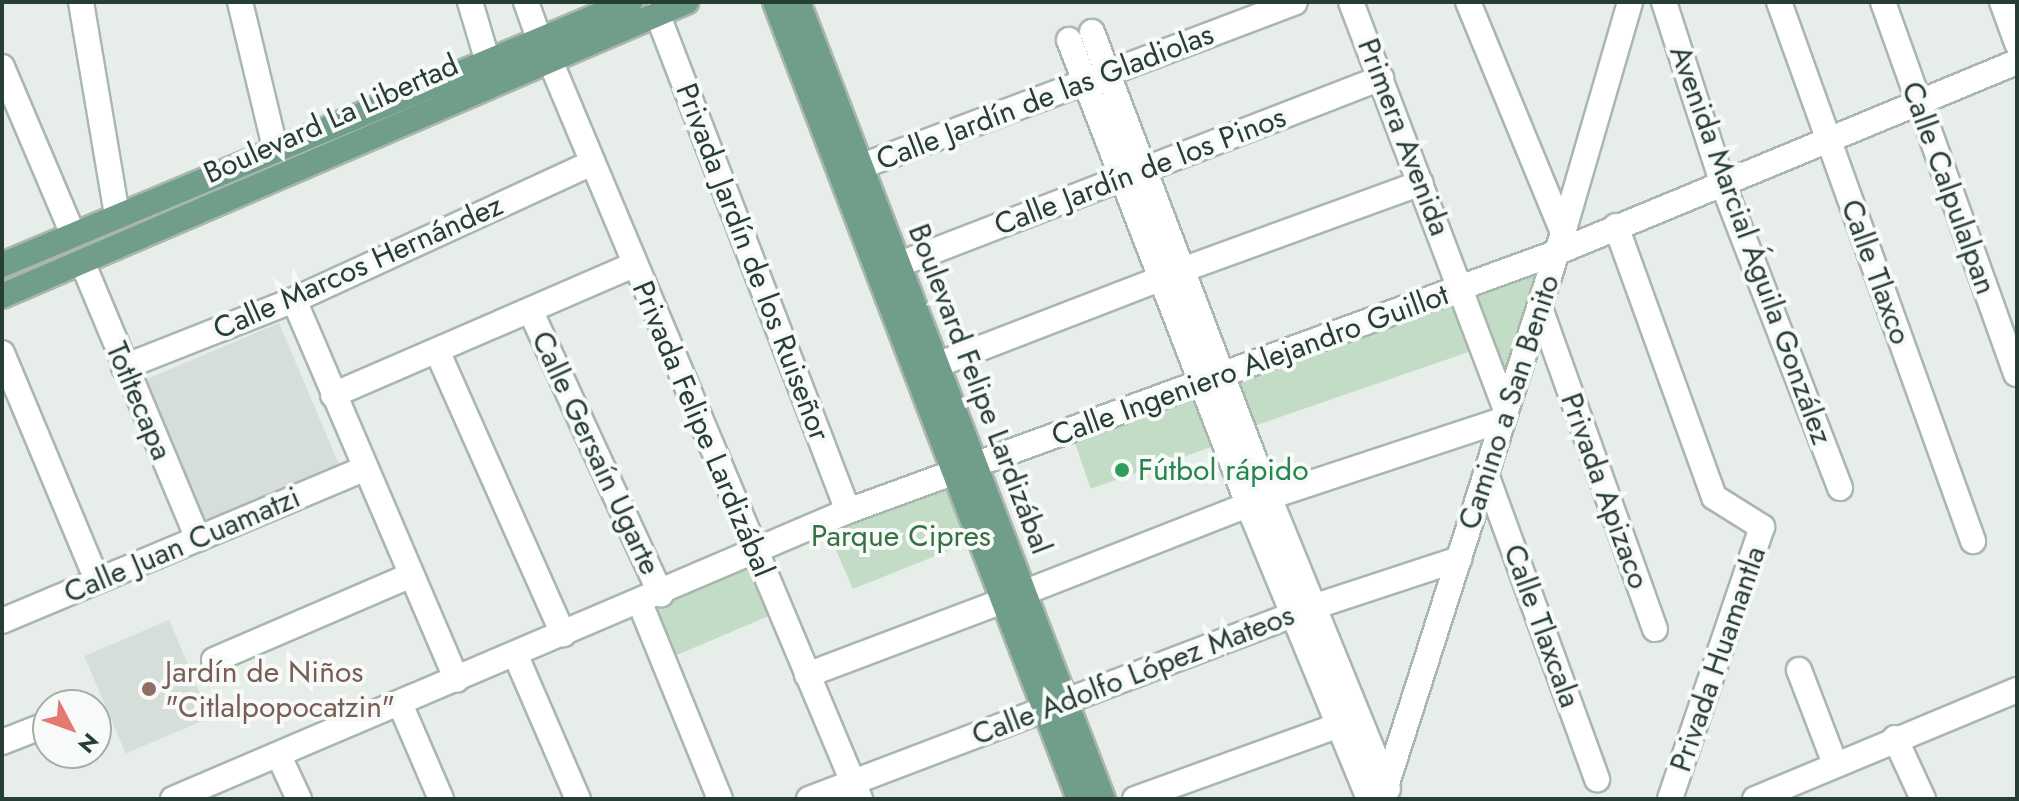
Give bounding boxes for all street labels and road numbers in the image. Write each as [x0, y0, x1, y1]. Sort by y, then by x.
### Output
street label: Calle Jardín de las Gladiolas [871, 16, 1219, 178]
street label: Primera Avenida [1350, 33, 1458, 241]
street label: Avenida Marcial Águila González [1662, 41, 1840, 449]
street label: Boulevard La Libertad [198, 47, 464, 191]
street label: Calle Calpulalpan [1894, 77, 2004, 299]
street label: Privada Jardín de los Ruiseñor [668, 78, 838, 446]
street label: Calle Jardín de los Pinos [989, 99, 1291, 243]
street label: Calle Marcos Hernández [208, 187, 508, 347]
street label: Calle Tlaxco [1833, 195, 1919, 349]
street label: Boulevard Felipe Lardizábal [900, 219, 1060, 559]
street label: Camino a San Benito [1451, 270, 1567, 534]
street label: Privada Felipe Lardizábal [624, 276, 782, 582]
street label: Calle Ingeniero Alejandro Guillot [1047, 276, 1453, 454]
street label: Calle Gersaín Ugarte [524, 326, 668, 580]
street label: Totltecapa [98, 337, 180, 465]
street label: Privada Apizaco [1553, 388, 1657, 594]
street label: Calle Juan Cuamatzi [59, 479, 305, 611]
street label: Calle Tlaxcala [1496, 540, 1588, 712]
street label: Privada Huamantla [1663, 542, 1773, 776]
street label: Calle Adolfo López Mateos [967, 597, 1299, 753]

